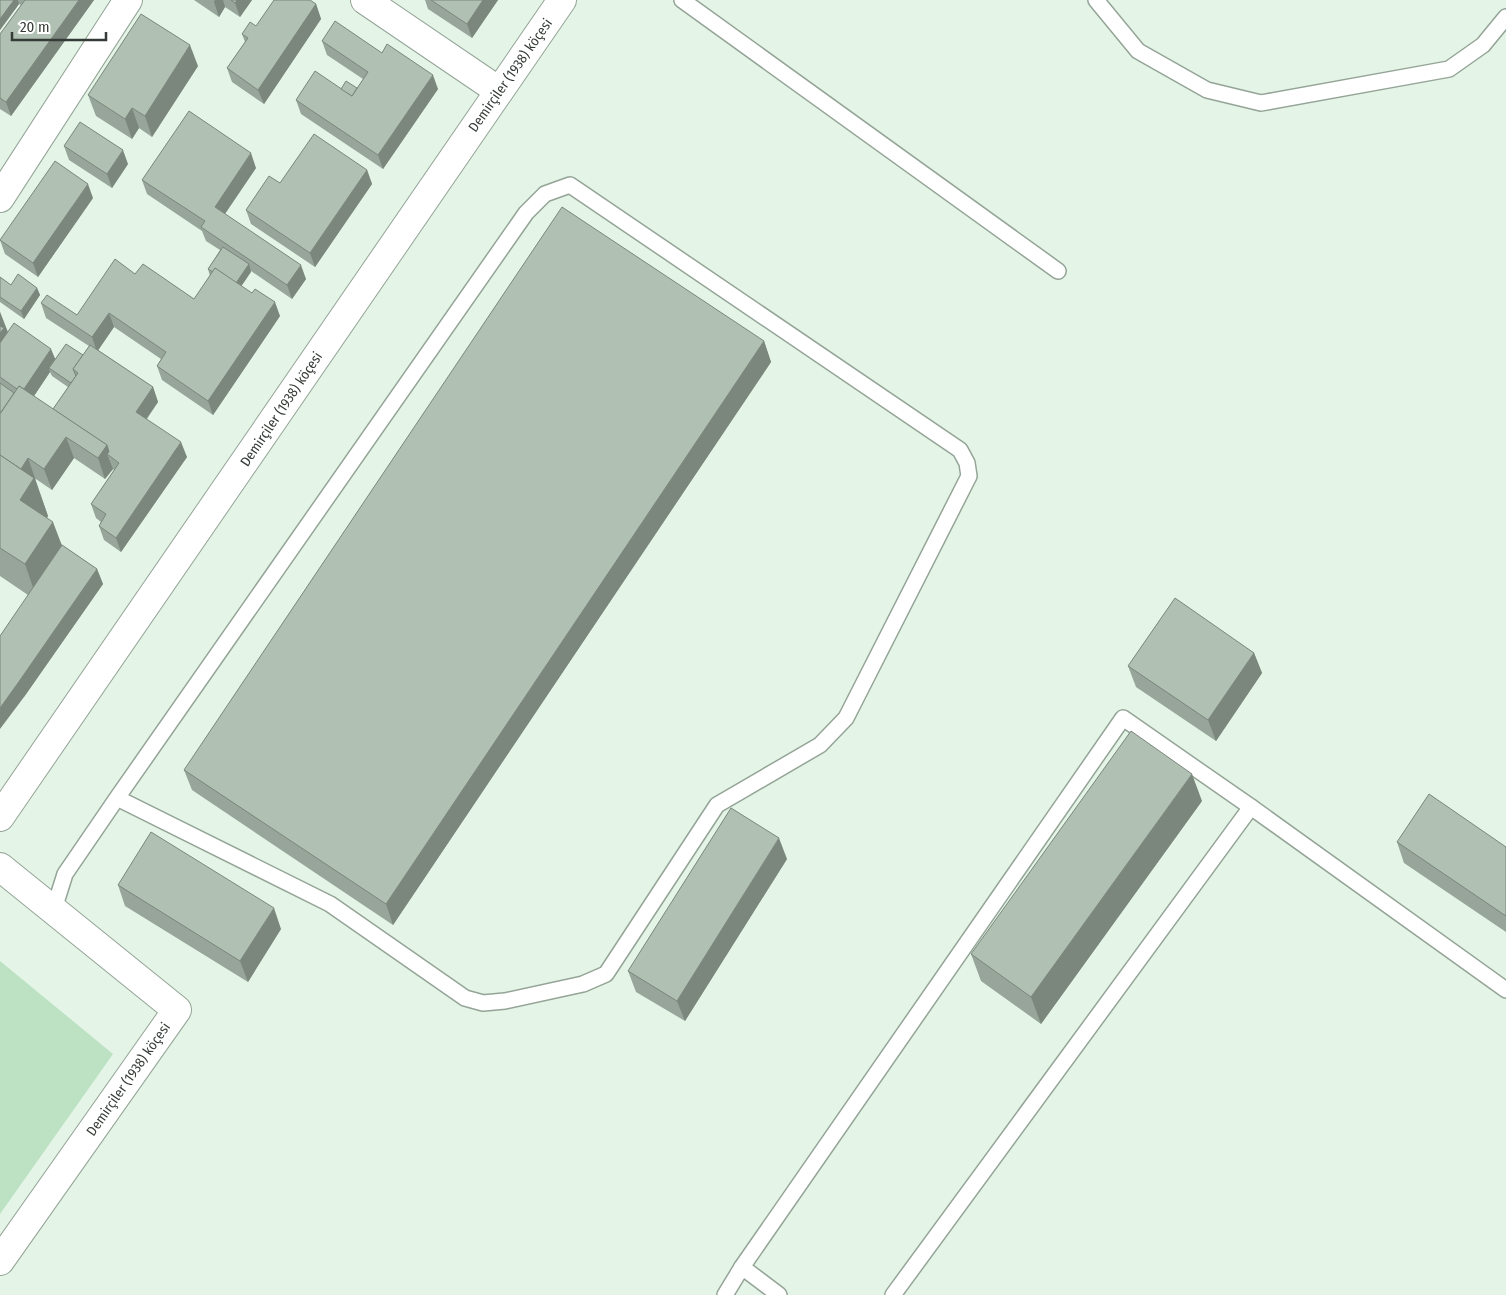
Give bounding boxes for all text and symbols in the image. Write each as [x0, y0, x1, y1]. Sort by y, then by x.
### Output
scale bar [12, 10, 106, 42]
street label: Demirçiler (1938) köçesi [465, 15, 556, 135]
text: 20 m [20, 18, 50, 36]
street label: Demirçiler (1938) köçesi [237, 349, 326, 470]
street label: Demirçiler (1938) köçesi [83, 1019, 174, 1139]

